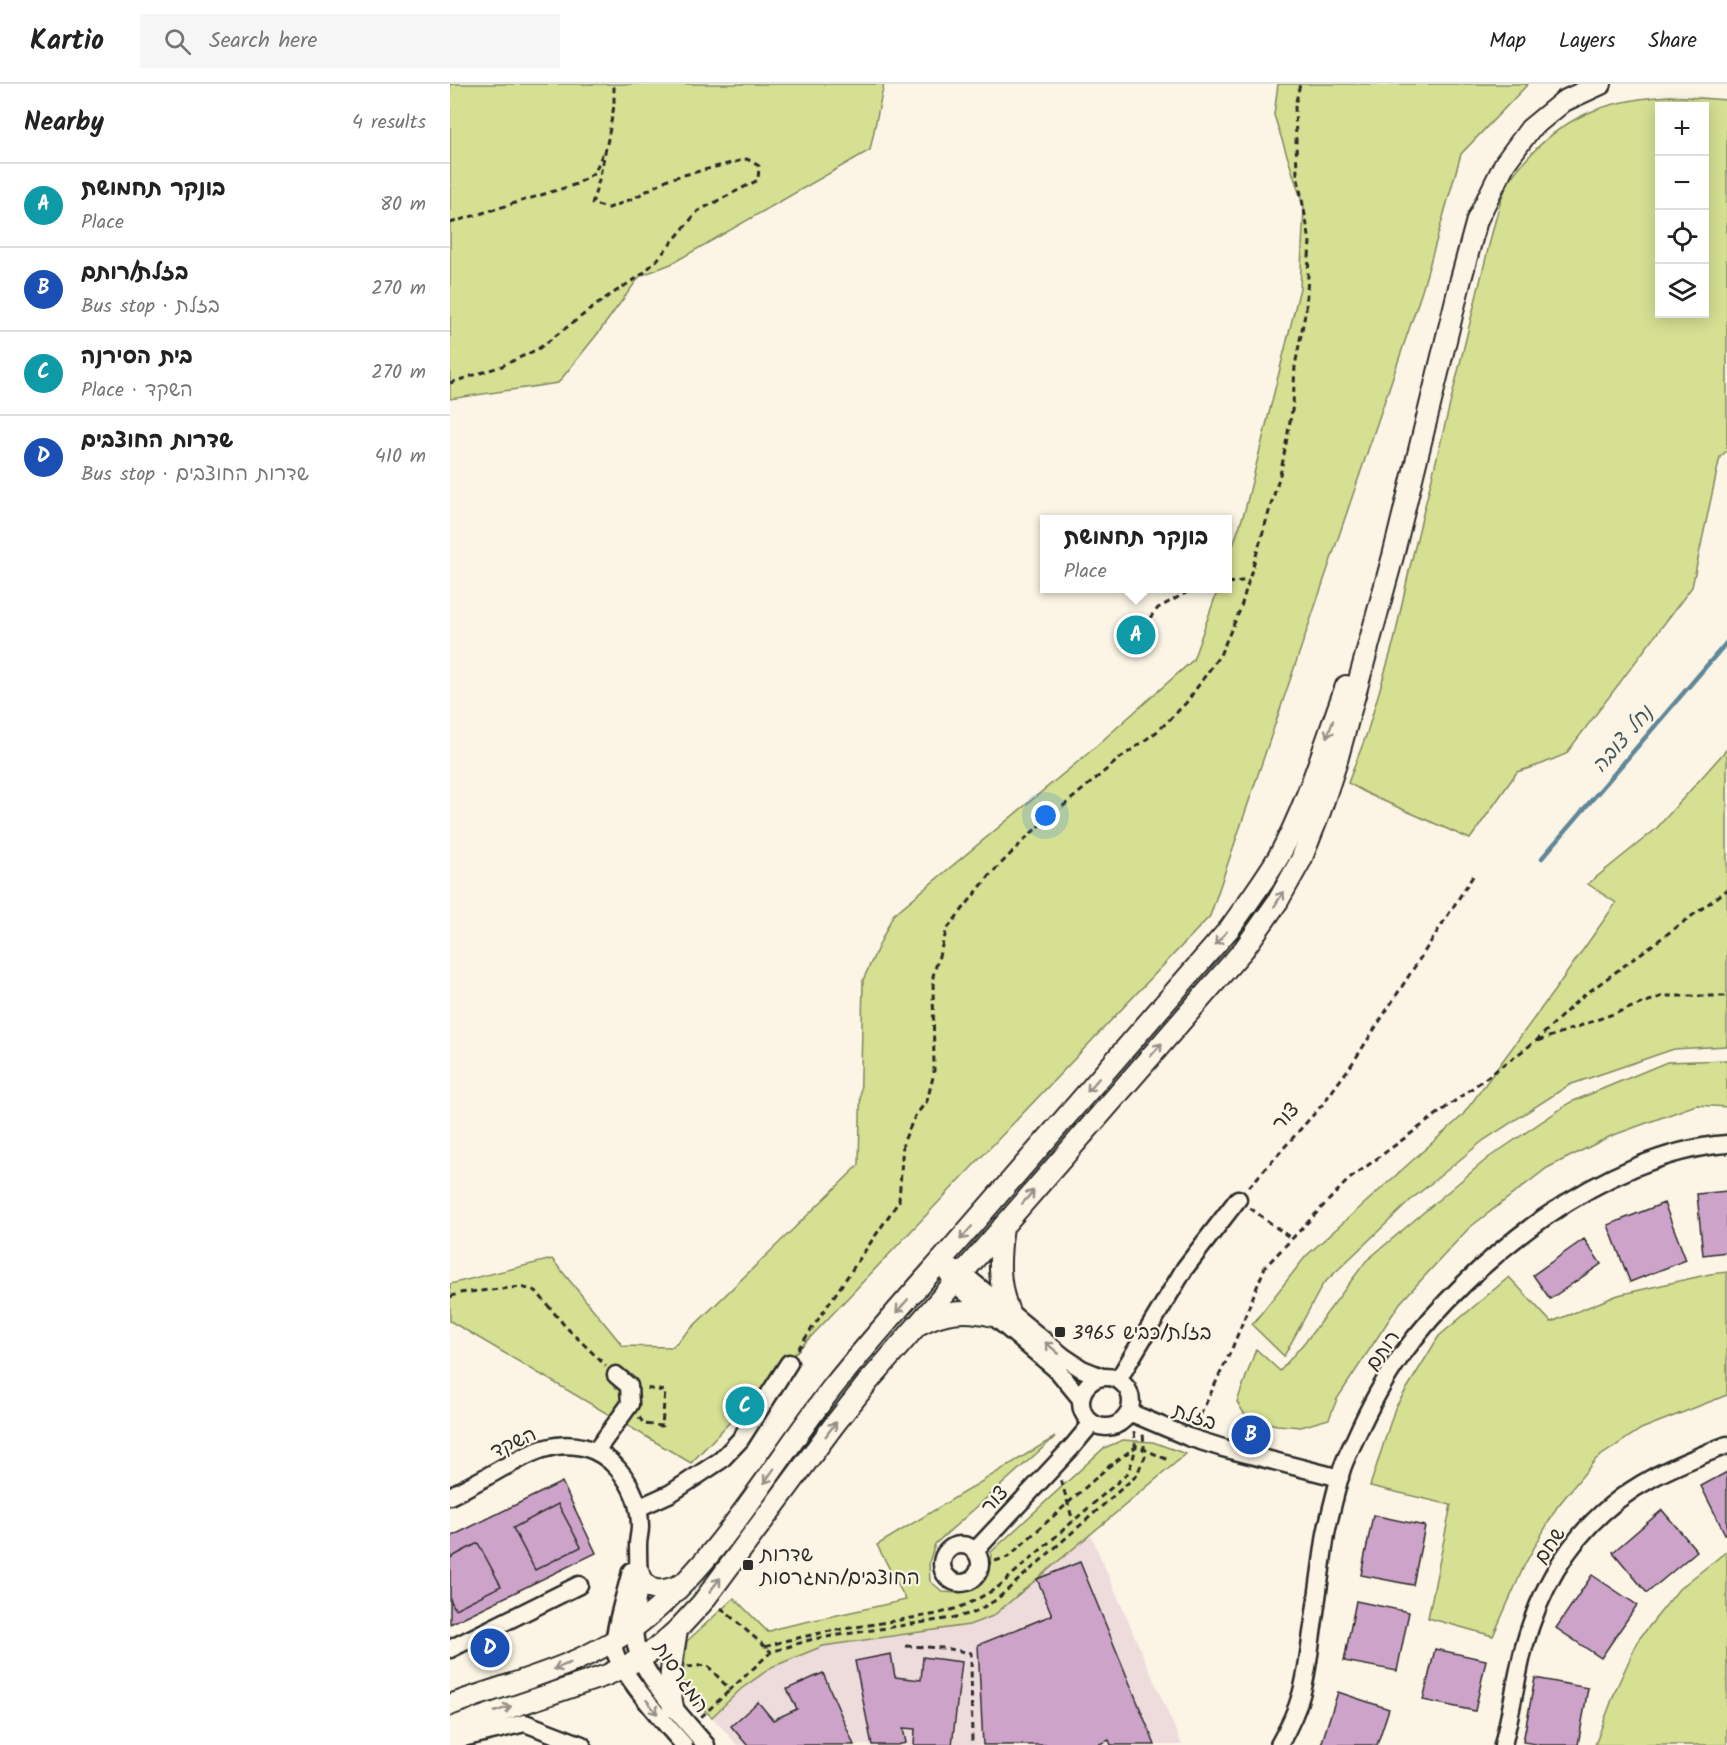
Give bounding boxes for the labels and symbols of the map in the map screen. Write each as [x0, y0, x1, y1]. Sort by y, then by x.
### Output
pin: A [1116, 612, 1156, 658]
water label: נחל צובה [1584, 697, 1663, 781]
one-way arrow [1324, 720, 1335, 738]
your location [1031, 801, 1060, 830]
one-way arrow [1273, 891, 1285, 908]
one-way arrow [1214, 930, 1228, 945]
one-way arrow [1149, 1043, 1163, 1058]
one-way arrow [1086, 1077, 1100, 1092]
street label: צור [1265, 1096, 1308, 1139]
one-way arrow [1021, 1190, 1035, 1205]
one-way arrow [959, 1225, 972, 1241]
one-way arrow [895, 1298, 909, 1313]
place label: בזלת/כביש 3965 [1072, 1318, 1212, 1350]
street label: רותם [1358, 1324, 1409, 1378]
marker: בזלת/כביש 3965 [1053, 1325, 1067, 1339]
one-way arrow [1044, 1341, 1060, 1354]
pin: C [726, 1384, 764, 1428]
street label: בזלת [1167, 1395, 1220, 1440]
pin: B [1232, 1412, 1270, 1458]
street label: השקד [485, 1419, 542, 1468]
one-way arrow [825, 1421, 838, 1437]
one-way arrow [763, 1468, 775, 1484]
street label: צור [974, 1479, 1017, 1522]
street label: שחם [1527, 1521, 1575, 1571]
place label: שדרות החוצבים/המגרסות [759, 1540, 920, 1595]
marker: שדרות החוצבים/המגרסות [741, 1558, 755, 1572]
one-way arrow [709, 1578, 722, 1594]
pin: D [470, 1626, 510, 1670]
street label: המגרסות [644, 1635, 716, 1720]
one-way arrow [553, 1661, 572, 1672]
one-way arrow [646, 1699, 659, 1715]
one-way arrow [493, 1703, 512, 1714]

